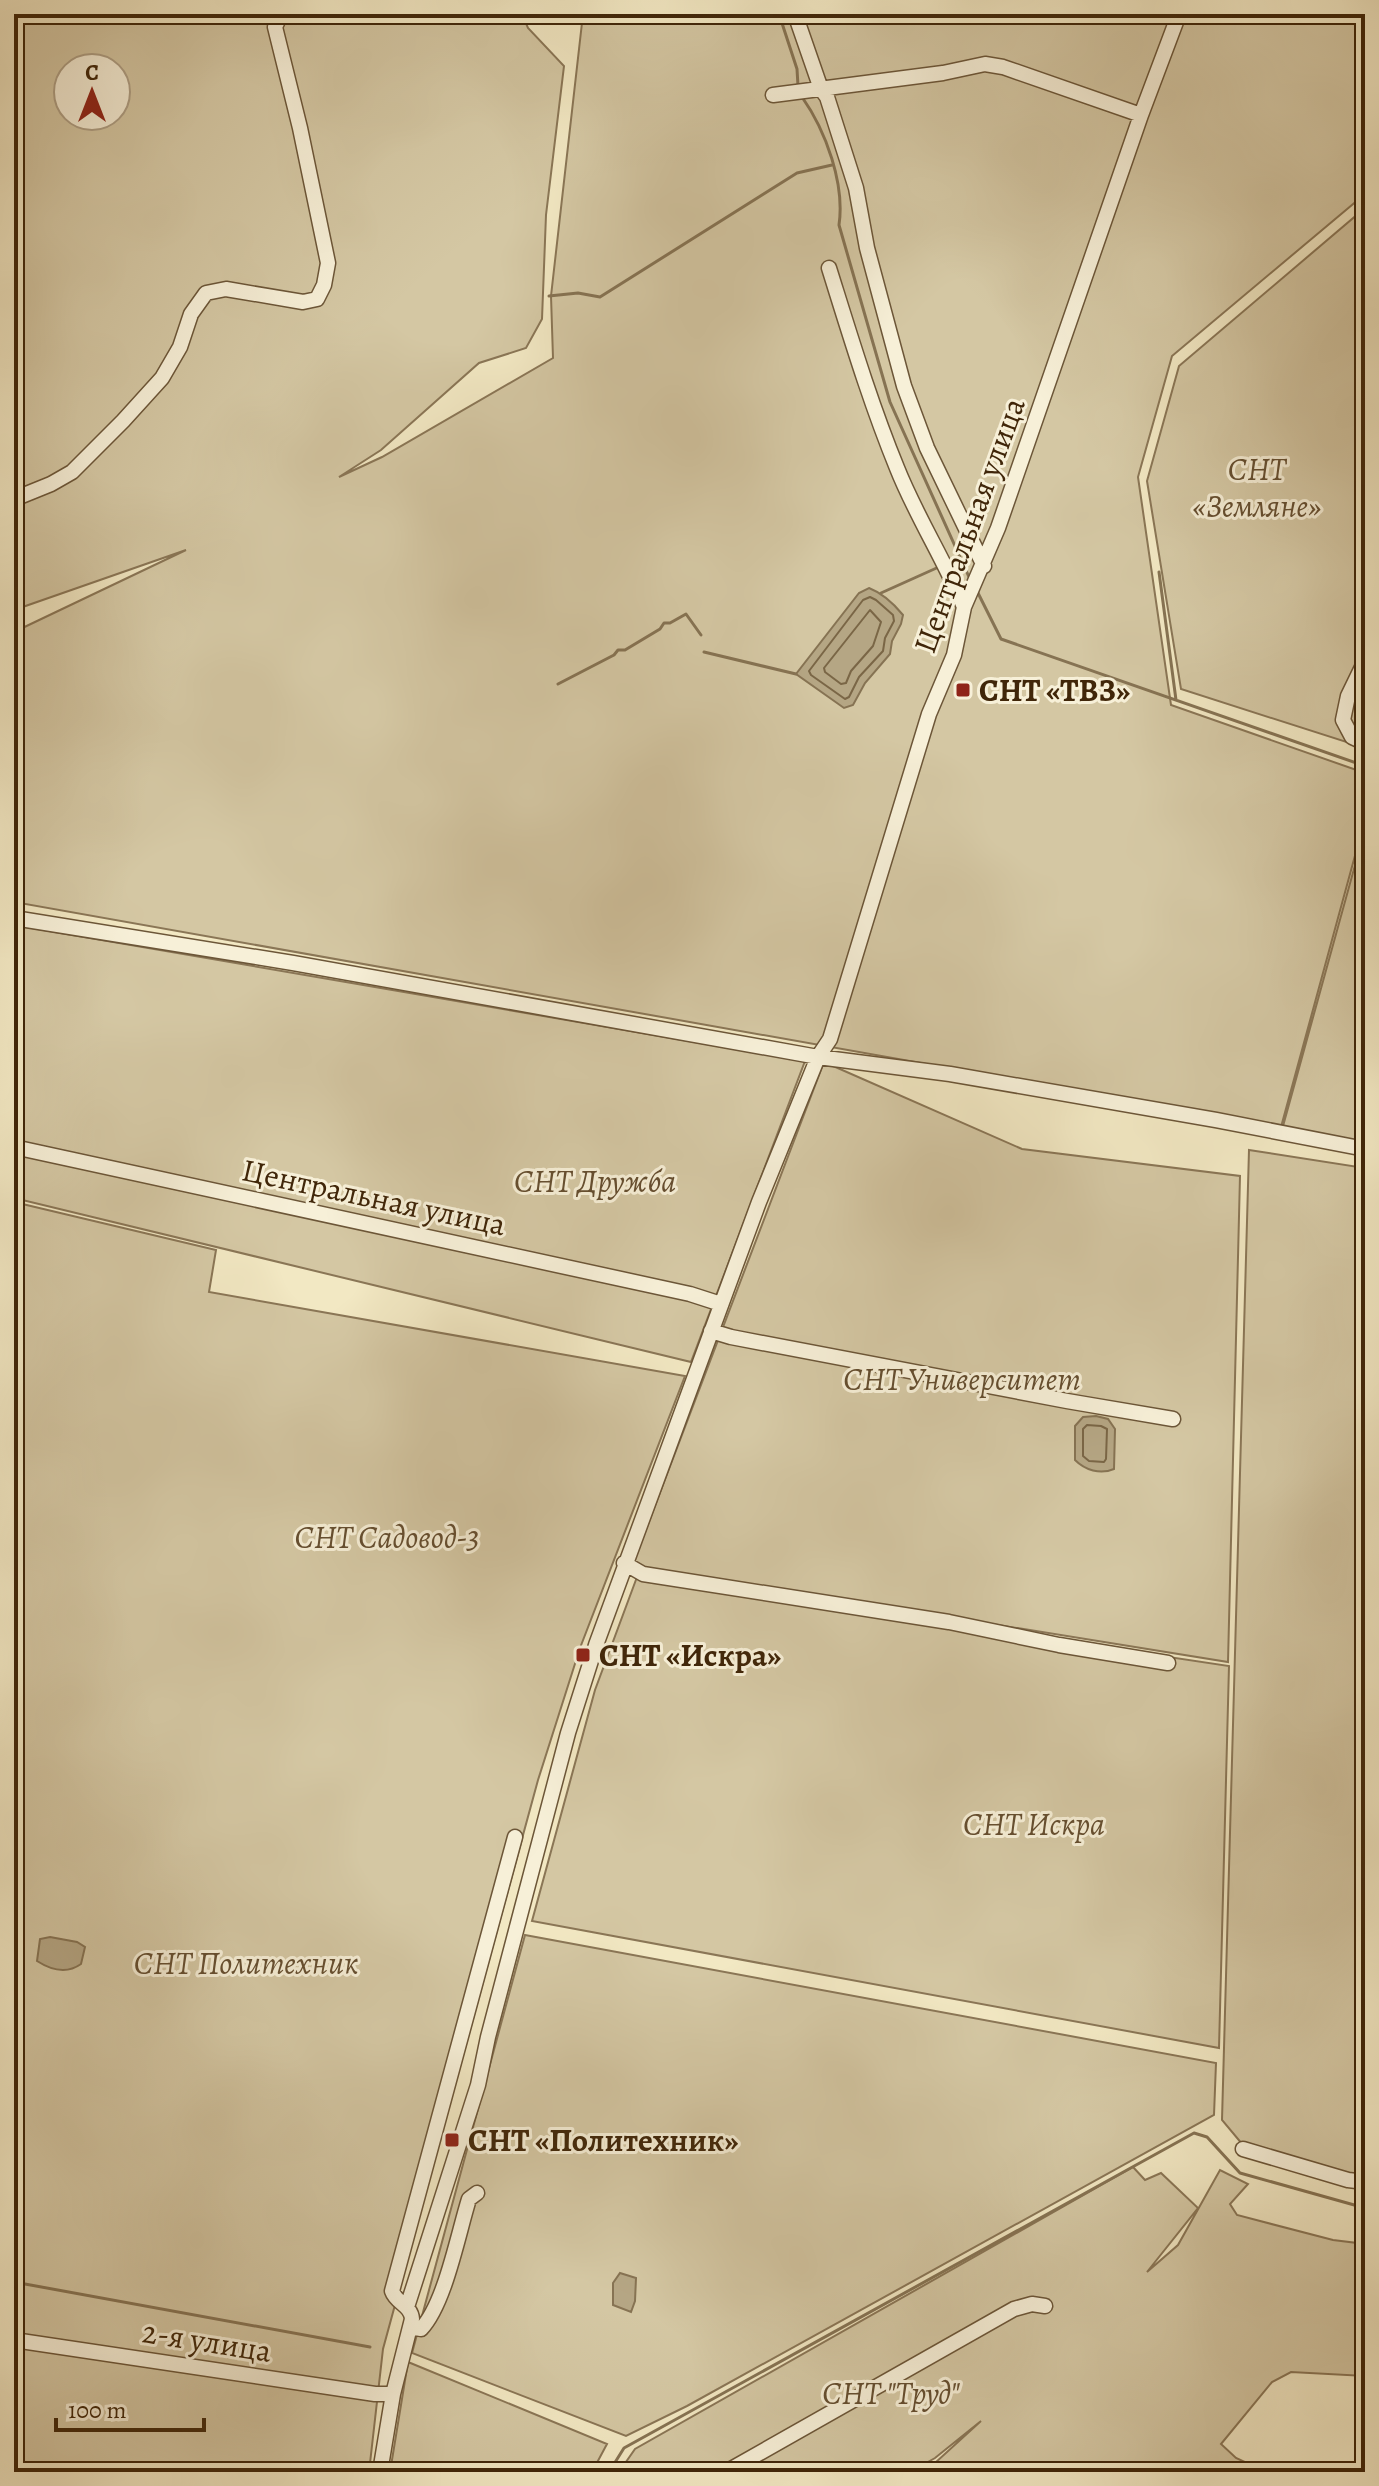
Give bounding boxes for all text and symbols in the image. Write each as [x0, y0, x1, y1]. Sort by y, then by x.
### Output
north arrow [52, 52, 132, 132]
text: С [85, 58, 99, 88]
street label: Центральная улица [902, 391, 1036, 659]
park label: СНТ «Земляне» [1193, 447, 1321, 528]
place label: СНТ «ТВЗ» [979, 668, 1130, 712]
marker: СНТ «ТВЗ» [954, 681, 972, 699]
street label: Центральная улица [238, 1148, 510, 1246]
park label: СНТ Дружба [514, 1159, 676, 1203]
park label: СНТ Университет [843, 1357, 1081, 1401]
park label: СНТ Садовод-3 [294, 1515, 480, 1559]
place label: СНТ «Искра» [599, 1633, 781, 1677]
marker: СНТ «Искра» [574, 1646, 592, 1664]
park label: СНТ Искра [963, 1802, 1105, 1846]
park label: СНТ Политехник [134, 1941, 358, 1985]
place label: СНТ «Политехник» [468, 2118, 739, 2162]
marker: СНТ «Политехник» [443, 2131, 461, 2149]
street label: 2-я улица [139, 2309, 275, 2373]
park label: СНТ "Труд" [822, 2371, 960, 2415]
scale bar [56, 2382, 204, 2432]
text: 100 m [68, 2394, 127, 2426]

